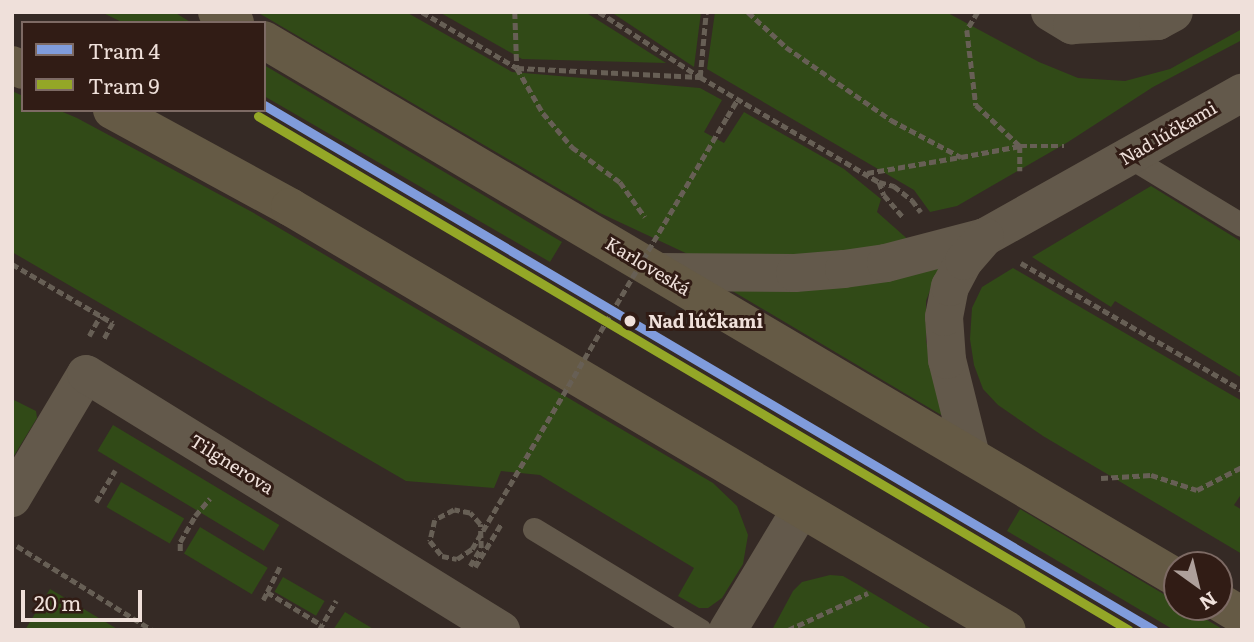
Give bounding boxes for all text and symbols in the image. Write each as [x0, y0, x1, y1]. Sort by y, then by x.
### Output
legend [21, 21, 266, 112]
text: Tram 4 [88, 34, 160, 65]
text: Tram 9 [88, 69, 160, 100]
street label: Nad lúčkami [1116, 97, 1220, 169]
street label: Karloveská [602, 232, 694, 300]
marker: Nad lúčkami [619, 310, 641, 332]
place label: Nad lúčkami [648, 310, 763, 332]
street label: Tilgnerova [186, 430, 278, 498]
north arrow [1163, 551, 1233, 621]
scale bar [24, 576, 145, 620]
text: 20 m [34, 586, 81, 617]
text: N [1194, 586, 1223, 618]

